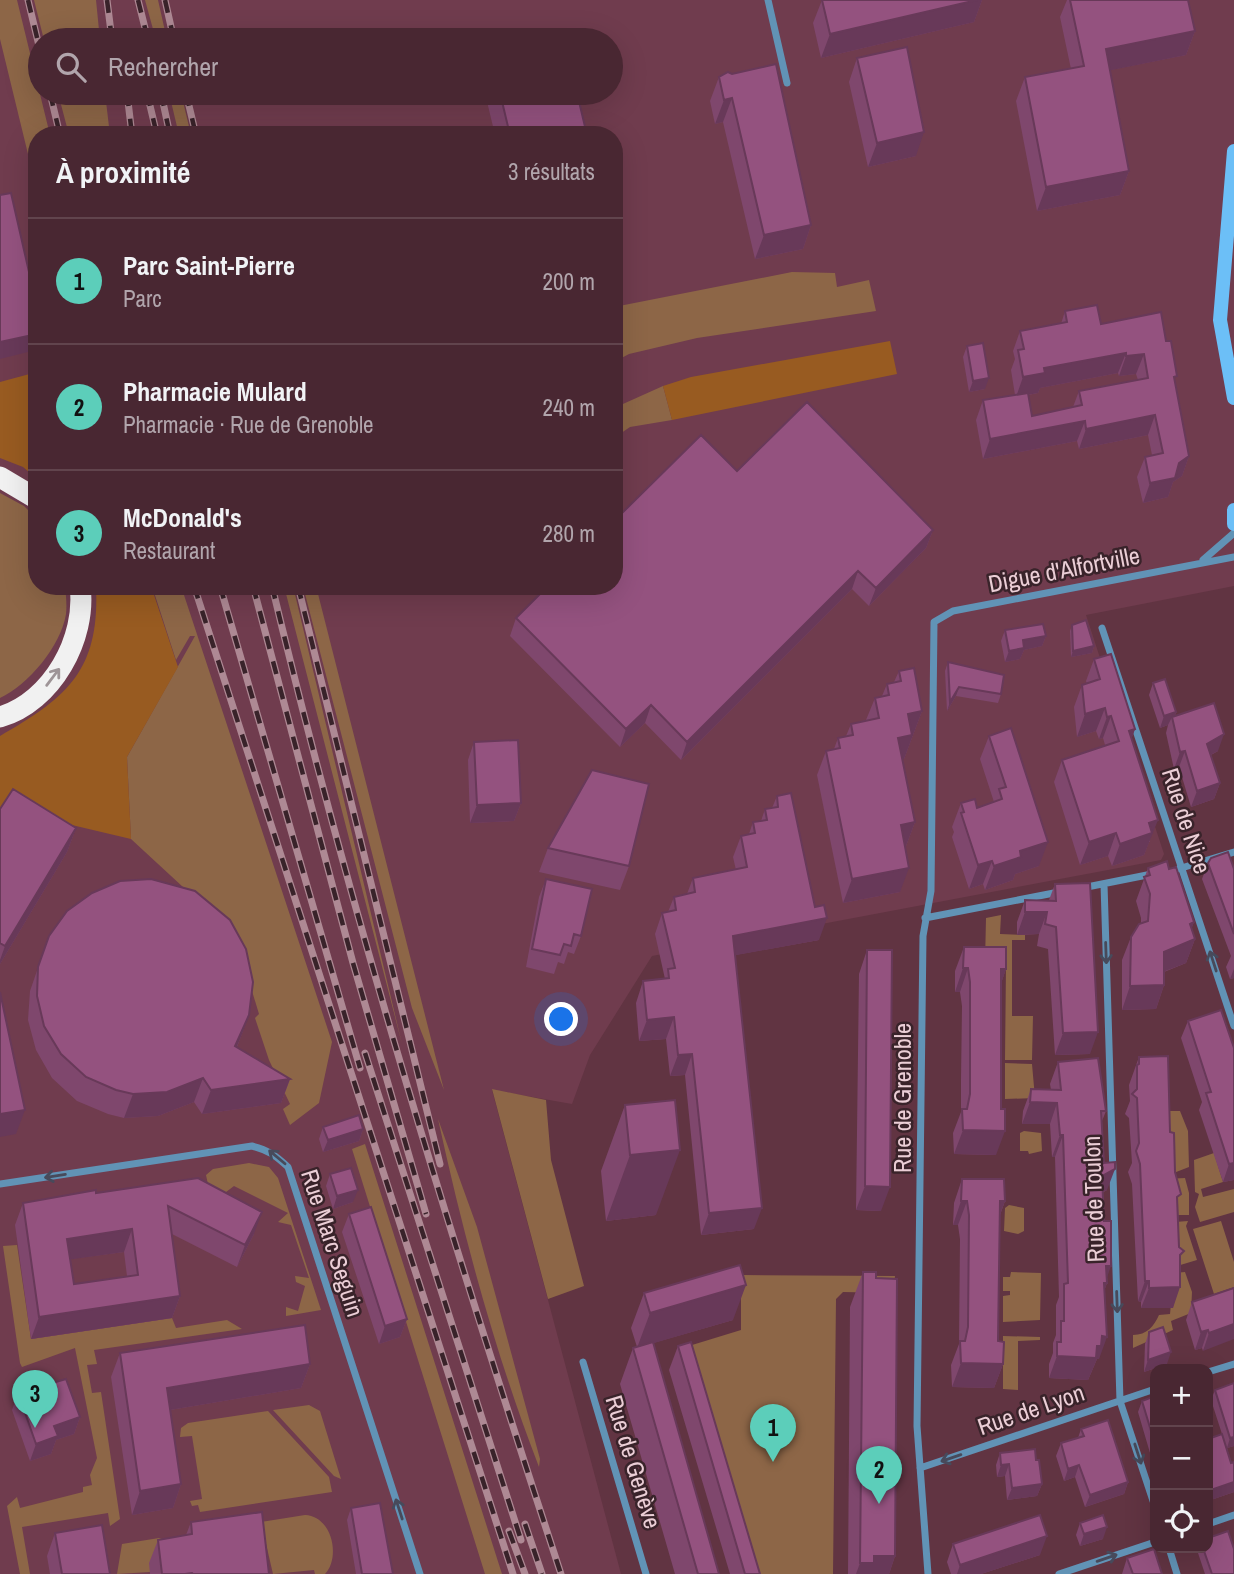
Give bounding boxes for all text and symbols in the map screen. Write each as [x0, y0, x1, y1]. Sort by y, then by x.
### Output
search box [28, 28, 623, 105]
icon: search [52, 48, 90, 86]
text: Rechercher [108, 49, 218, 84]
text: À proximité [56, 152, 190, 192]
text: 3 résultats [508, 156, 595, 187]
text: Parc Saint-Pierre [123, 248, 295, 283]
text: 1 [74, 266, 84, 297]
text: 200 m [543, 266, 595, 297]
text: Parc [123, 283, 162, 314]
text: Pharmacie Mulard [123, 374, 307, 409]
text: 2 [74, 392, 84, 423]
text: 240 m [543, 392, 595, 423]
text: Pharmacie · Rue de Grenoble [123, 409, 374, 440]
text: McDonald's [123, 500, 242, 535]
text: 3 [74, 518, 84, 549]
text: 280 m [543, 518, 595, 549]
text: Restaurant [123, 535, 215, 566]
street label: Digue d'Alfortville [985, 539, 1142, 599]
one-way arrow [46, 668, 61, 686]
street label: Rue de Nice [1155, 764, 1219, 878]
one-way arrow [1099, 941, 1112, 964]
one-way arrow [1205, 951, 1218, 973]
your location [544, 1002, 578, 1036]
street label: Rue de Grenoble [886, 1023, 918, 1173]
street label: Rue de Toulon [1075, 1135, 1111, 1263]
one-way arrow [268, 1150, 286, 1166]
street label: Rue Marc Seguin [294, 1165, 372, 1320]
one-way arrow [44, 1169, 67, 1182]
one-way arrow [1110, 1291, 1123, 1314]
map controls [1150, 1364, 1213, 1553]
button: + [1150, 1364, 1213, 1427]
pin: 3 [12, 1370, 58, 1428]
street label: Rue de Lyon [973, 1376, 1088, 1442]
street label: Rue de Genève [599, 1391, 669, 1532]
pin: 1 [750, 1404, 796, 1462]
button: − [1150, 1427, 1213, 1490]
one-way arrow [1132, 1443, 1145, 1465]
pin: 2 [856, 1446, 902, 1504]
one-way arrow [940, 1452, 962, 1465]
button: locate [1150, 1490, 1213, 1553]
one-way arrow [392, 1498, 405, 1520]
one-way arrow [1096, 1551, 1118, 1564]

